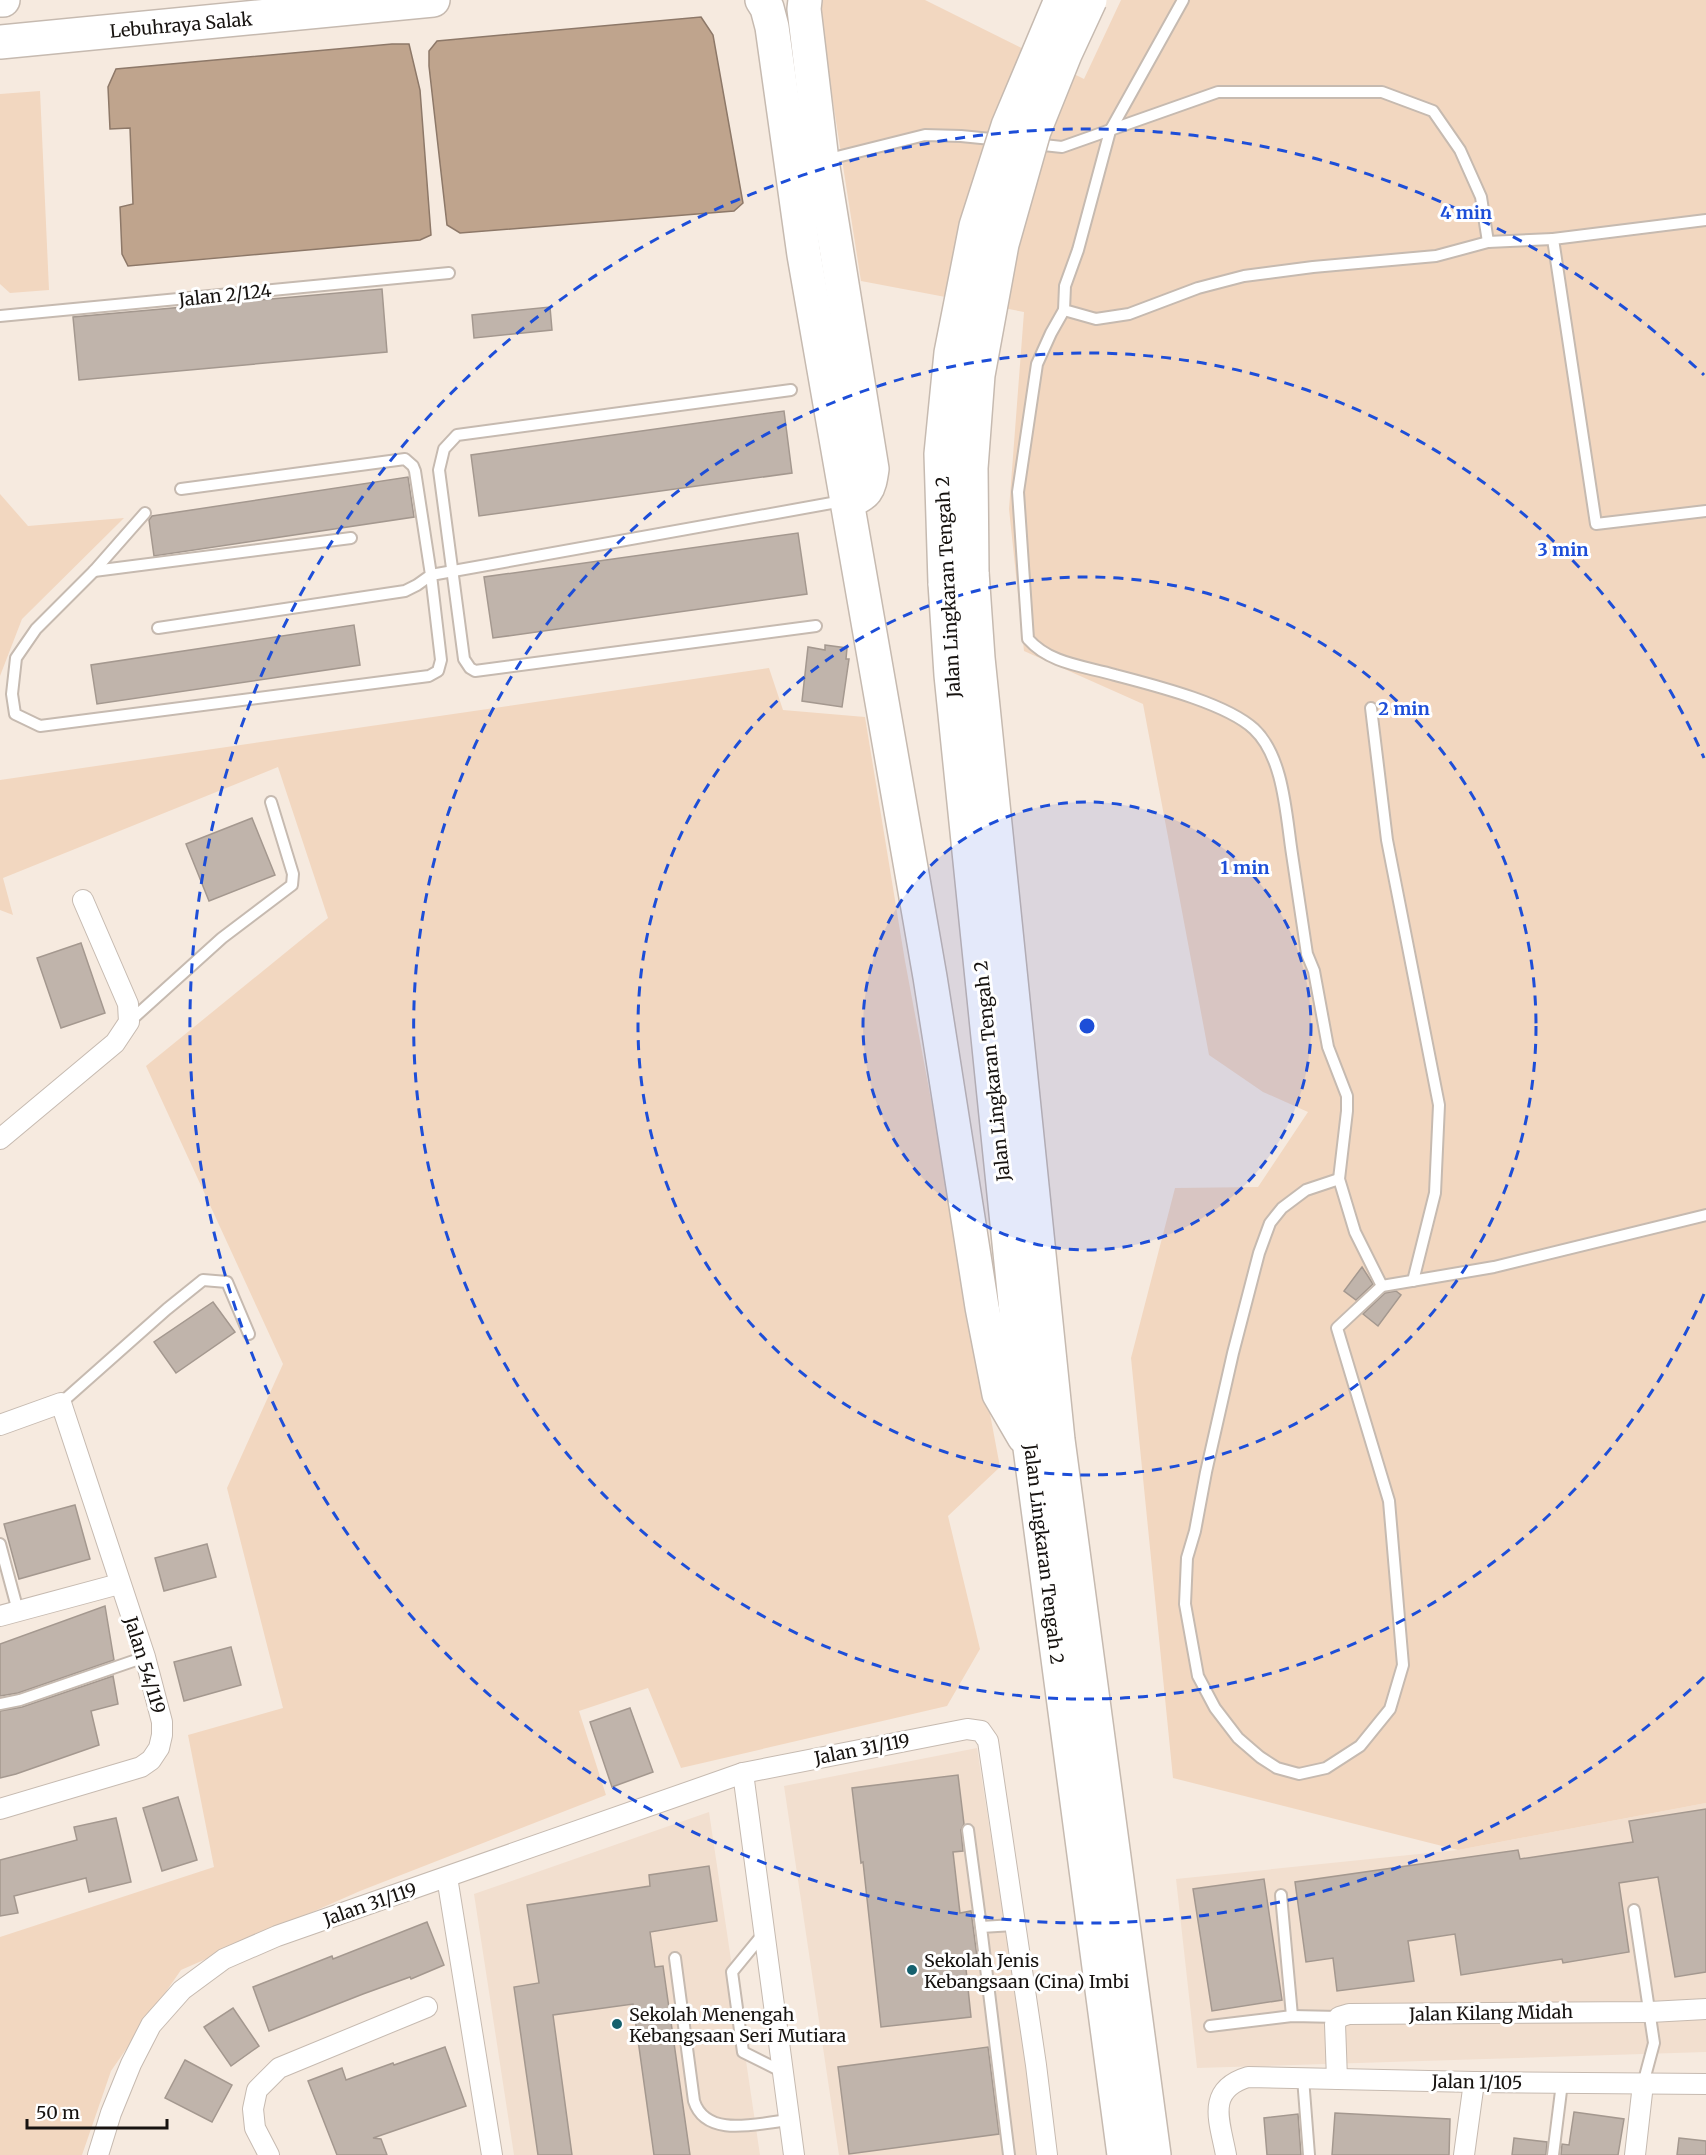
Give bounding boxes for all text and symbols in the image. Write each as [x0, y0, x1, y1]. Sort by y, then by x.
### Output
street label: Lebuhraya Salak [109, 7, 254, 43]
text: 4 min [1440, 201, 1492, 224]
street label: Jalan 2/124 [176, 279, 273, 311]
street label: Jalan Lingkaran Tengah 2 [931, 476, 965, 699]
text: 3 min [1538, 538, 1588, 561]
text: 2 min [1378, 697, 1430, 720]
text: 1 min [1220, 856, 1270, 879]
street label: Jalan Lingkaran Tengah 2 [969, 959, 1015, 1184]
centre of rings [1077, 1016, 1097, 1036]
street label: Jalan Lingkaran Tengah 2 [1019, 1442, 1069, 1665]
street label: Jalan 54/119 [119, 1613, 171, 1716]
street label: Jalan 31/119 [811, 1728, 912, 1770]
street label: Jalan 31/119 [319, 1877, 420, 1931]
place label: Sekolah Jenis Kebangsaan (Cina) Imbi [924, 1949, 1129, 1993]
marker: Sekolah Jenis Kebangsaan (Cina) Imbi [905, 1963, 919, 1977]
street label: Jalan Kilang Midah [1408, 2000, 1573, 2026]
place label: Sekolah Menengah Kebangsaan Seri Mutiara [629, 2003, 846, 2047]
marker: Sekolah Menengah Kebangsaan Seri Mutiara [610, 2017, 624, 2031]
street label: Jalan 1/105 [1430, 2070, 1523, 2094]
scale bar [27, 2092, 166, 2130]
text: 50 m [36, 2101, 80, 2124]

